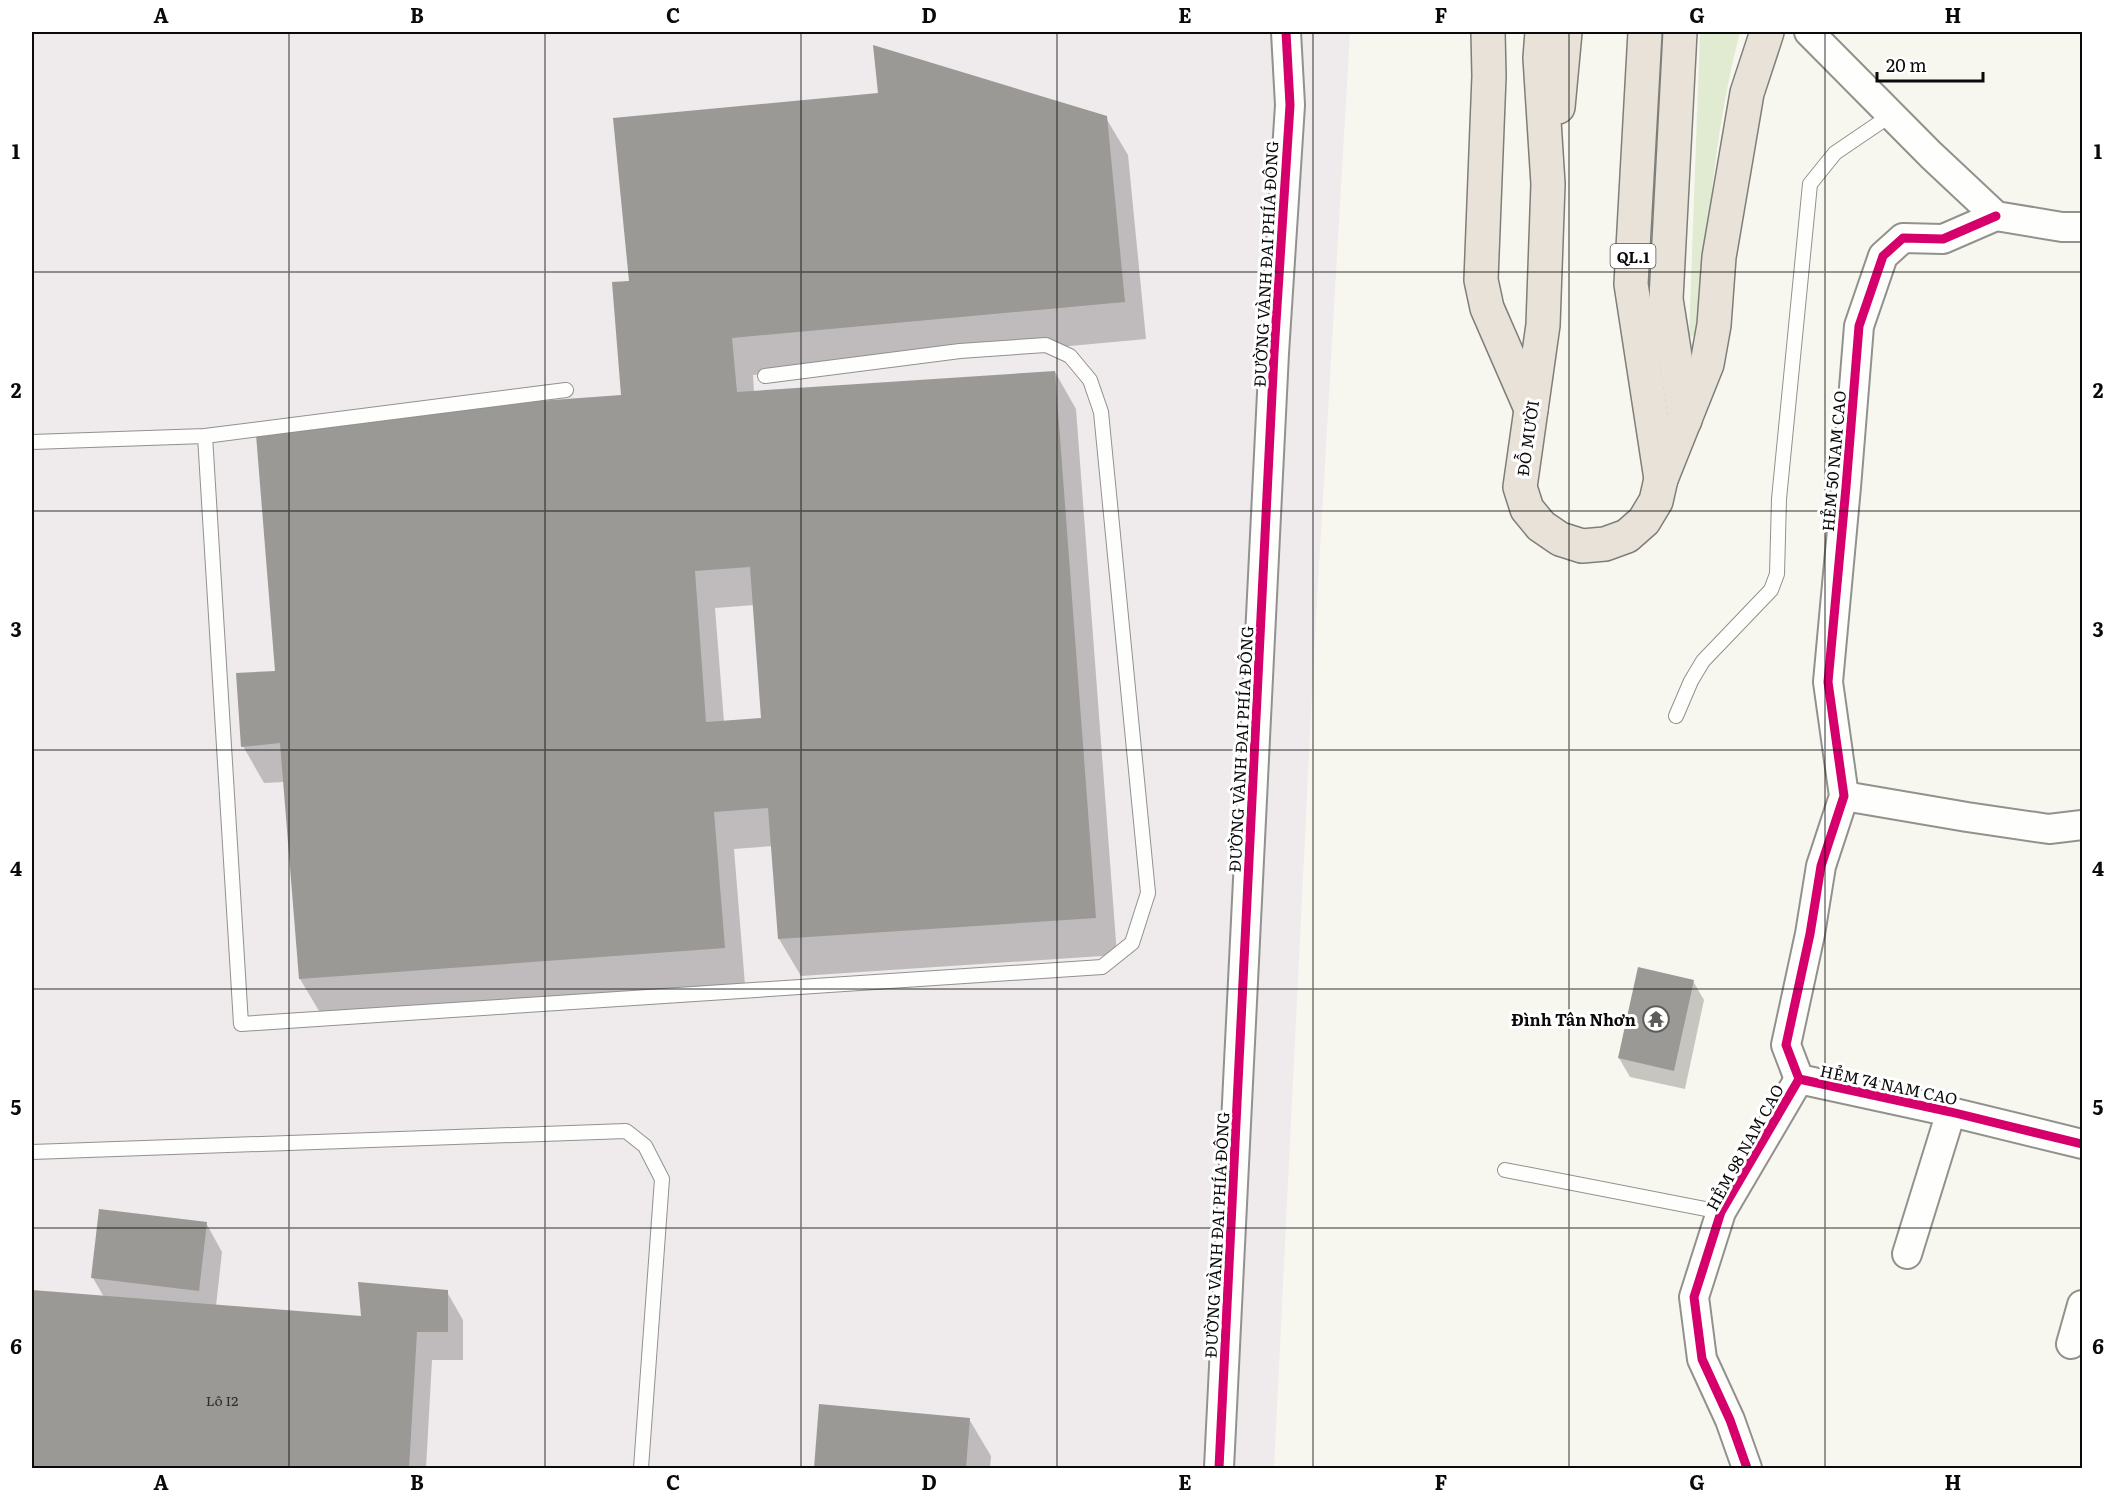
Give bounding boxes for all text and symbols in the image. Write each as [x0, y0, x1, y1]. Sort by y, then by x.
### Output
text: A [153, 0, 169, 29]
text: B [410, 0, 424, 29]
text: C [666, 0, 680, 29]
text: D [921, 0, 937, 29]
text: E [1178, 0, 1192, 29]
text: F [1435, 0, 1448, 29]
text: G [1689, 0, 1705, 29]
text: H [1945, 0, 1961, 29]
scale bar [1877, 45, 1984, 83]
text: 20 m [1886, 51, 1927, 78]
text: 1 [12, 135, 20, 165]
text: 1 [2094, 135, 2102, 165]
street label: ĐƯỜNG VÀNH ĐAI PHÍA ĐÔNG [1247, 140, 1283, 388]
road number: QL.1 [1610, 244, 1656, 268]
text: 2 [11, 374, 22, 404]
text: 2 [2093, 374, 2104, 404]
street label: HẺM 50 NAM CAO [1815, 389, 1851, 533]
street label: ĐỖ MƯỜI [1510, 398, 1544, 478]
text: 3 [10, 613, 22, 643]
text: 3 [2092, 613, 2104, 643]
street label: ĐƯỜNG VÀNH ĐAI PHÍA ĐÔNG [1222, 625, 1258, 873]
text: 4 [10, 852, 22, 882]
text: 4 [2092, 852, 2104, 882]
temple icon: Đình Tân Nhơn [1641, 1004, 1671, 1034]
place label: Đình Tân Nhơn [1511, 1007, 1636, 1031]
street label: HẺM 74 NAM CAO [1818, 1058, 1960, 1110]
street label: HẺM 98 NAM CAO [1699, 1079, 1789, 1215]
text: 5 [11, 1091, 22, 1121]
text: 5 [2093, 1091, 2104, 1121]
street label: ĐƯỜNG VÀNH ĐAI PHÍA ĐÔNG [1198, 1111, 1234, 1359]
text: 6 [10, 1330, 22, 1360]
text: 6 [2092, 1330, 2104, 1360]
house number: Lô I2 [206, 1390, 238, 1410]
text: A [153, 1466, 169, 1496]
text: B [410, 1466, 424, 1496]
text: C [666, 1466, 680, 1496]
text: D [921, 1466, 937, 1496]
text: E [1178, 1466, 1192, 1496]
text: F [1435, 1466, 1448, 1496]
text: G [1689, 1466, 1705, 1496]
text: H [1945, 1466, 1961, 1496]

